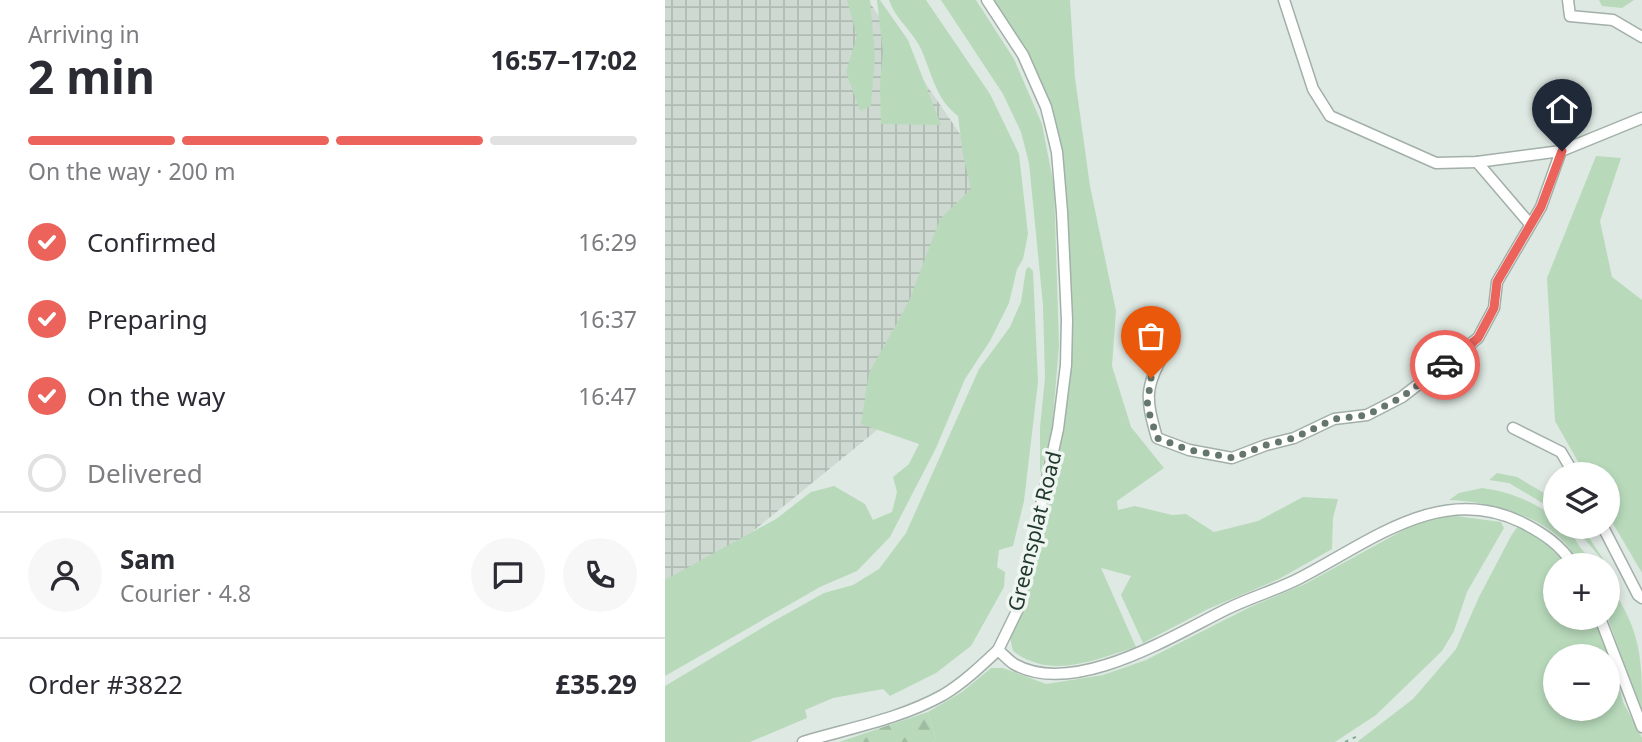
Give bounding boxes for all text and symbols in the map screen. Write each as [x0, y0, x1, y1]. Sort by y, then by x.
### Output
text: Arriving in [28, 18, 140, 50]
text: 16:57–17:02 [490, 42, 637, 78]
text: 2 min [28, 45, 155, 107]
pin [1532, 79, 1592, 151]
icon: home [1543, 90, 1581, 128]
text: On the way · 200 m [28, 155, 235, 187]
icon: check [28, 223, 66, 261]
text: Confirmed [87, 224, 217, 260]
text: 16:29 [578, 226, 637, 258]
icon: check [28, 300, 66, 338]
text: Preparing [87, 301, 208, 337]
text: 16:37 [578, 303, 637, 335]
pin [1121, 306, 1181, 378]
icon: bag [1132, 317, 1170, 355]
courier [1410, 330, 1480, 400]
icon: car [1426, 346, 1464, 384]
icon: check [28, 377, 66, 415]
text: On the way [87, 378, 225, 414]
text: 16:47 [578, 380, 637, 412]
street label: Greensplat Road [1001, 448, 1067, 614]
text: Delivered [87, 455, 203, 491]
map controls [1543, 462, 1620, 721]
button: layers [1543, 462, 1620, 539]
button: person [28, 538, 102, 612]
button: chat [471, 538, 545, 612]
button: phone [563, 538, 637, 612]
text: Sam [120, 541, 175, 577]
button: + [1543, 553, 1620, 630]
text: Courier · 4.8 [120, 577, 251, 609]
button: − [1543, 644, 1620, 721]
text: Order #3822 [28, 666, 183, 702]
text: £35.29 [555, 666, 637, 702]

